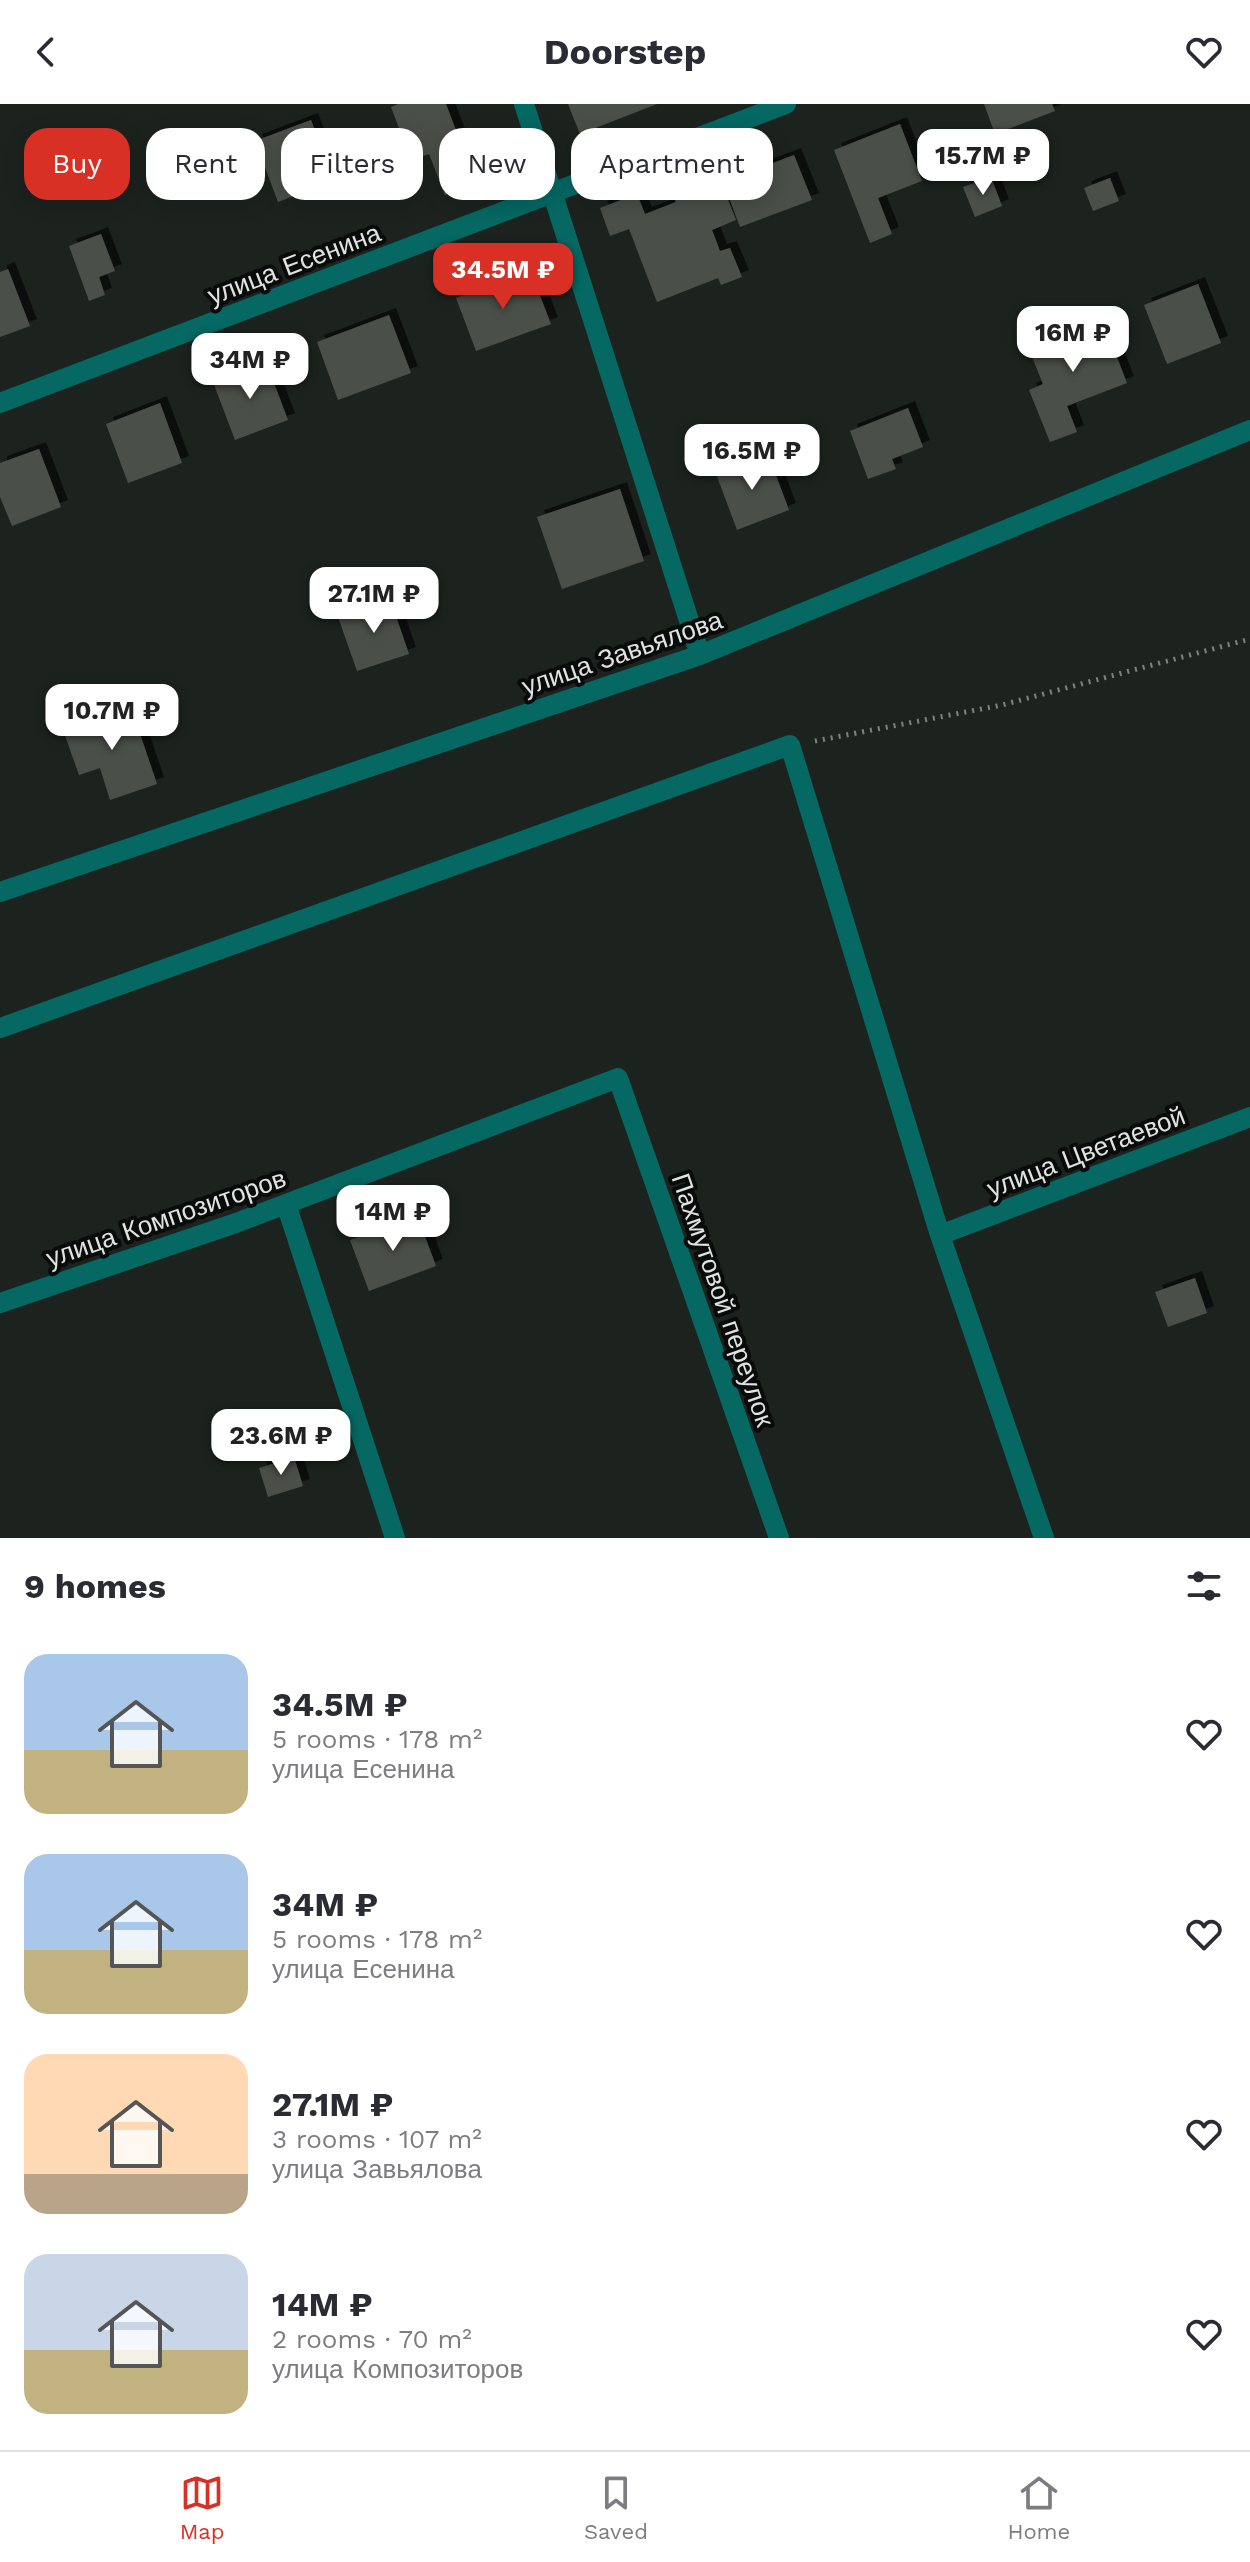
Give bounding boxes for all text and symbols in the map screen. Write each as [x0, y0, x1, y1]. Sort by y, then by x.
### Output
icon: back [24, 30, 68, 74]
icon: heart [1182, 30, 1226, 74]
text: Doorstep [544, 31, 706, 73]
chip: Buy [24, 128, 130, 200]
chip: Rent [146, 128, 265, 200]
chip: Filters [281, 128, 423, 200]
chip: New [439, 128, 555, 200]
chip: Apartment [571, 128, 773, 200]
pin: 15.7M ₽ [909, 129, 1057, 197]
text: 15.7M ₽ [935, 140, 1031, 170]
street label: улица Есенина [203, 217, 385, 311]
pin: 34.5M ₽ [429, 243, 577, 311]
text: 34.5M ₽ [451, 254, 555, 284]
pin: 16M ₽ [1017, 306, 1129, 374]
text: 16M ₽ [1035, 317, 1111, 347]
pin: 34M ₽ [194, 333, 306, 401]
text: 34M ₽ [209, 344, 291, 374]
pin: 16.5M ₽ [678, 424, 826, 492]
text: 16.5M ₽ [703, 435, 801, 465]
pin: 27.1M ₽ [300, 567, 448, 635]
text: 27.1M ₽ [328, 578, 420, 608]
street label: улица Завьялова [518, 604, 727, 701]
pin: 10.7M ₽ [38, 684, 186, 752]
text: 10.7M ₽ [63, 695, 161, 725]
street label: улица Цветаевой [983, 1100, 1189, 1204]
street label: улица Композиторов [42, 1163, 290, 1273]
street label: Пахмутовой переулок [666, 1170, 781, 1431]
pin: 14M ₽ [337, 1185, 449, 1253]
text: 14M ₽ [355, 1196, 432, 1226]
pin: 23.6M ₽ [207, 1409, 355, 1477]
text: 23.6M ₽ [229, 1420, 333, 1450]
icon: filters [1182, 1564, 1226, 1608]
text: 9 homes [24, 1566, 166, 1606]
text: 34.5M ₽ [272, 1684, 408, 1724]
icon: home [88, 1686, 184, 1782]
icon: heart [1182, 1712, 1226, 1756]
text: 5 rooms · 178 m² [272, 1724, 482, 1754]
text: улица Есенина [272, 1754, 455, 1784]
text: 34M ₽ [272, 1884, 378, 1924]
icon: home [88, 1886, 184, 1982]
icon: heart [1182, 1912, 1226, 1956]
text: 5 rooms · 178 m² [272, 1924, 482, 1954]
text: улица Есенина [272, 1954, 455, 1984]
text: 27.1M ₽ [272, 2084, 393, 2124]
icon: home [88, 2086, 184, 2182]
icon: heart [1182, 2112, 1226, 2156]
text: 3 rooms · 107 m² [272, 2124, 482, 2154]
text: улица Завьялова [272, 2154, 482, 2184]
text: 14M ₽ [272, 2284, 373, 2324]
icon: home [88, 2286, 184, 2382]
icon: heart [1182, 2312, 1226, 2356]
text: 2 rooms · 70 m² [272, 2324, 472, 2354]
text: улица Композиторов [272, 2354, 523, 2384]
tab: Map [180, 2471, 225, 2544]
tab: Saved [584, 2471, 648, 2544]
tab: Home [1007, 2471, 1070, 2544]

